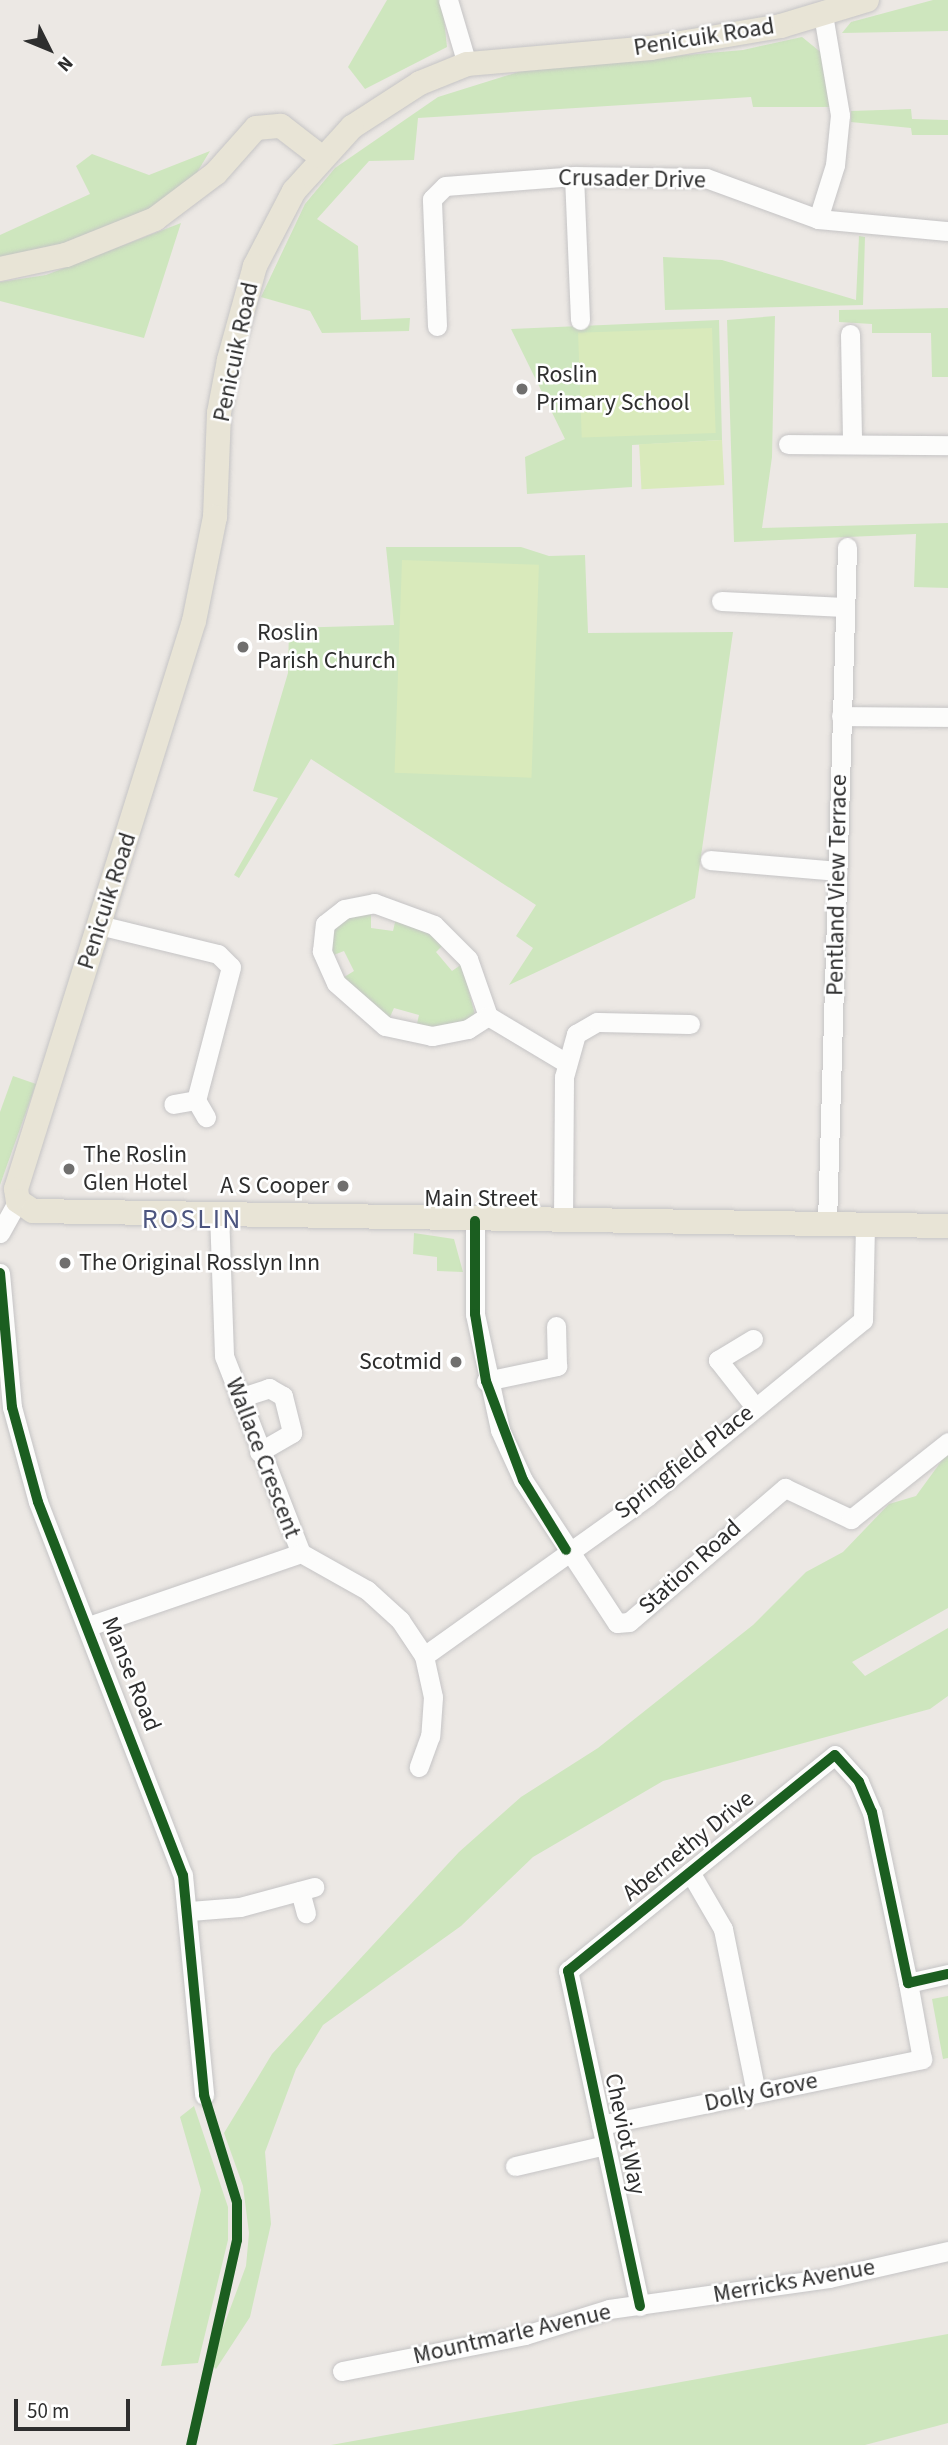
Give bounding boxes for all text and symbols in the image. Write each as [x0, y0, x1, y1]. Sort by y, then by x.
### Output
street label: Penicuik Road [632, 12, 776, 62]
north arrow [14, 14, 84, 84]
text: N [51, 50, 79, 77]
street label: Crusader Drive [558, 163, 706, 195]
street label: Penicuik Road [207, 280, 265, 424]
place label: Roslin Primary School [536, 361, 690, 417]
marker: Roslin Primary School [514, 381, 530, 397]
place label: Roslin Parish Church [257, 619, 396, 675]
marker: Roslin Parish Church [235, 639, 251, 655]
street label: Pentland View Terrace [821, 774, 853, 996]
street label: Penicuik Road [71, 829, 143, 973]
place label: The Roslin Glen Hotel [83, 1141, 188, 1197]
marker: The Roslin Glen Hotel [61, 1161, 77, 1177]
place label: A S Cooper [220, 1172, 329, 1200]
marker: A S Cooper [335, 1178, 351, 1194]
street label: Main Street [424, 1185, 538, 1213]
district label: ROSLIN [142, 1202, 242, 1236]
place label: The Original Rosslyn Inn [79, 1249, 320, 1277]
marker: The Original Rosslyn Inn [57, 1255, 73, 1271]
place label: Scotmid [359, 1348, 442, 1376]
marker: Scotmid [448, 1354, 464, 1370]
street label: Wallace Crescent [219, 1374, 307, 1542]
street label: Springfield Place [609, 1399, 759, 1525]
street label: Station Road [633, 1513, 747, 1621]
street label: Manse Road [95, 1613, 167, 1735]
street label: Abernethy Drive [617, 1784, 759, 1908]
street label: Dolly Grove [702, 2066, 820, 2118]
street label: Cheviot Way [598, 2071, 652, 2197]
street label: Merricks Avenue [711, 2253, 877, 2309]
street label: Mountmarle Avenue [410, 2297, 614, 2371]
scale bar [18, 2386, 133, 2430]
text: 50 m [27, 2396, 69, 2426]

